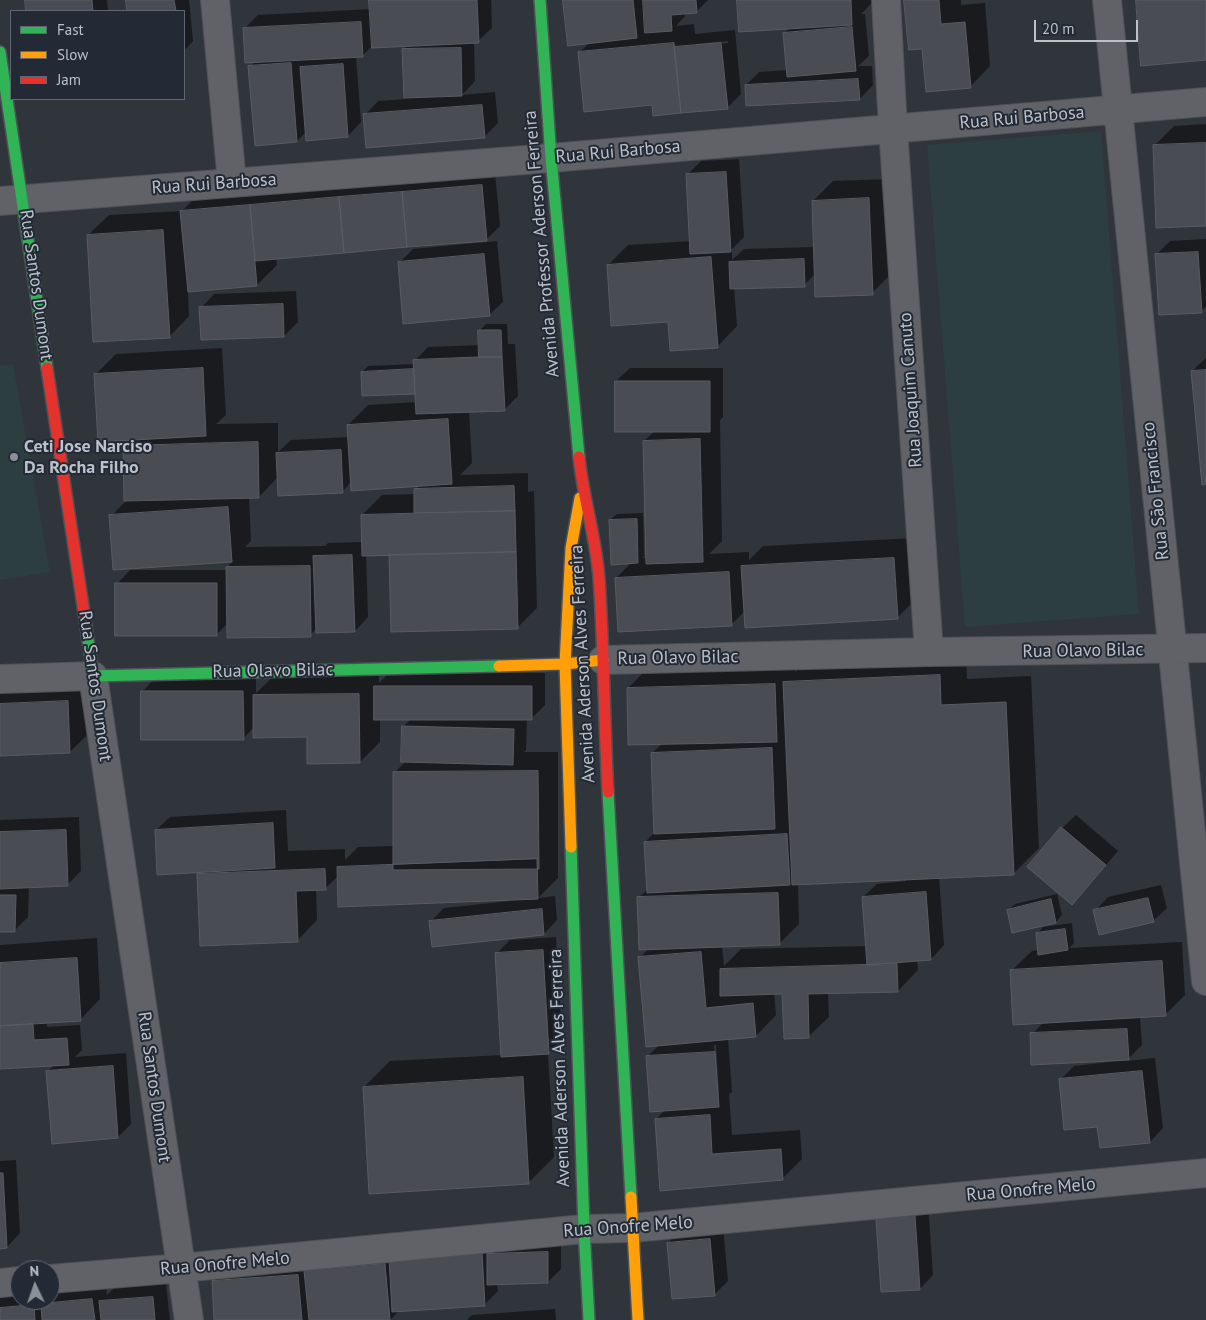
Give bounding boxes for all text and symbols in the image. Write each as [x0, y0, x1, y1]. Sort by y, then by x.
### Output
legend [10, 10, 185, 100]
scale bar [1036, 10, 1140, 42]
text: 20 m [1042, 19, 1075, 38]
text: Fast [57, 20, 84, 39]
text: Slow [57, 45, 88, 64]
text: Jam [57, 70, 81, 89]
street label: Rua Rui Barbosa [959, 102, 1085, 134]
street label: Avenida Professor Aderson Ferreira [520, 110, 564, 378]
street label: Rua Rui Barbosa [555, 136, 681, 168]
street label: Rua Rui Barbosa [151, 169, 277, 199]
street label: Rua Santos Dumont [15, 208, 57, 362]
street label: Rua Joaquim Canuto [895, 312, 927, 468]
street label: Rua São Francisco [1138, 421, 1174, 561]
place label: Ceti Jose Narciso Da Rocha Filho [24, 436, 152, 478]
marker: Ceti Jose Narciso Da Rocha Filho [8, 451, 20, 463]
street label: Avenida Aderson Alves Ferreira [566, 544, 600, 784]
street label: Rua Santos Dumont [74, 609, 116, 763]
street label: Rua Olavo Bilac [1022, 639, 1144, 663]
street label: Rua Olavo Bilac [617, 646, 739, 670]
street label: Rua Olavo Bilac [212, 659, 334, 683]
street label: Avenida Aderson Alves Ferreira [545, 948, 575, 1188]
street label: Rua Santos Dumont [133, 1010, 175, 1164]
street label: Rua Onofre Melo [965, 1174, 1097, 1206]
street label: Rua Onofre Melo [563, 1212, 693, 1242]
street label: Rua Onofre Melo [159, 1248, 291, 1280]
north arrow [10, 1260, 60, 1310]
text: N [29, 1262, 39, 1280]

